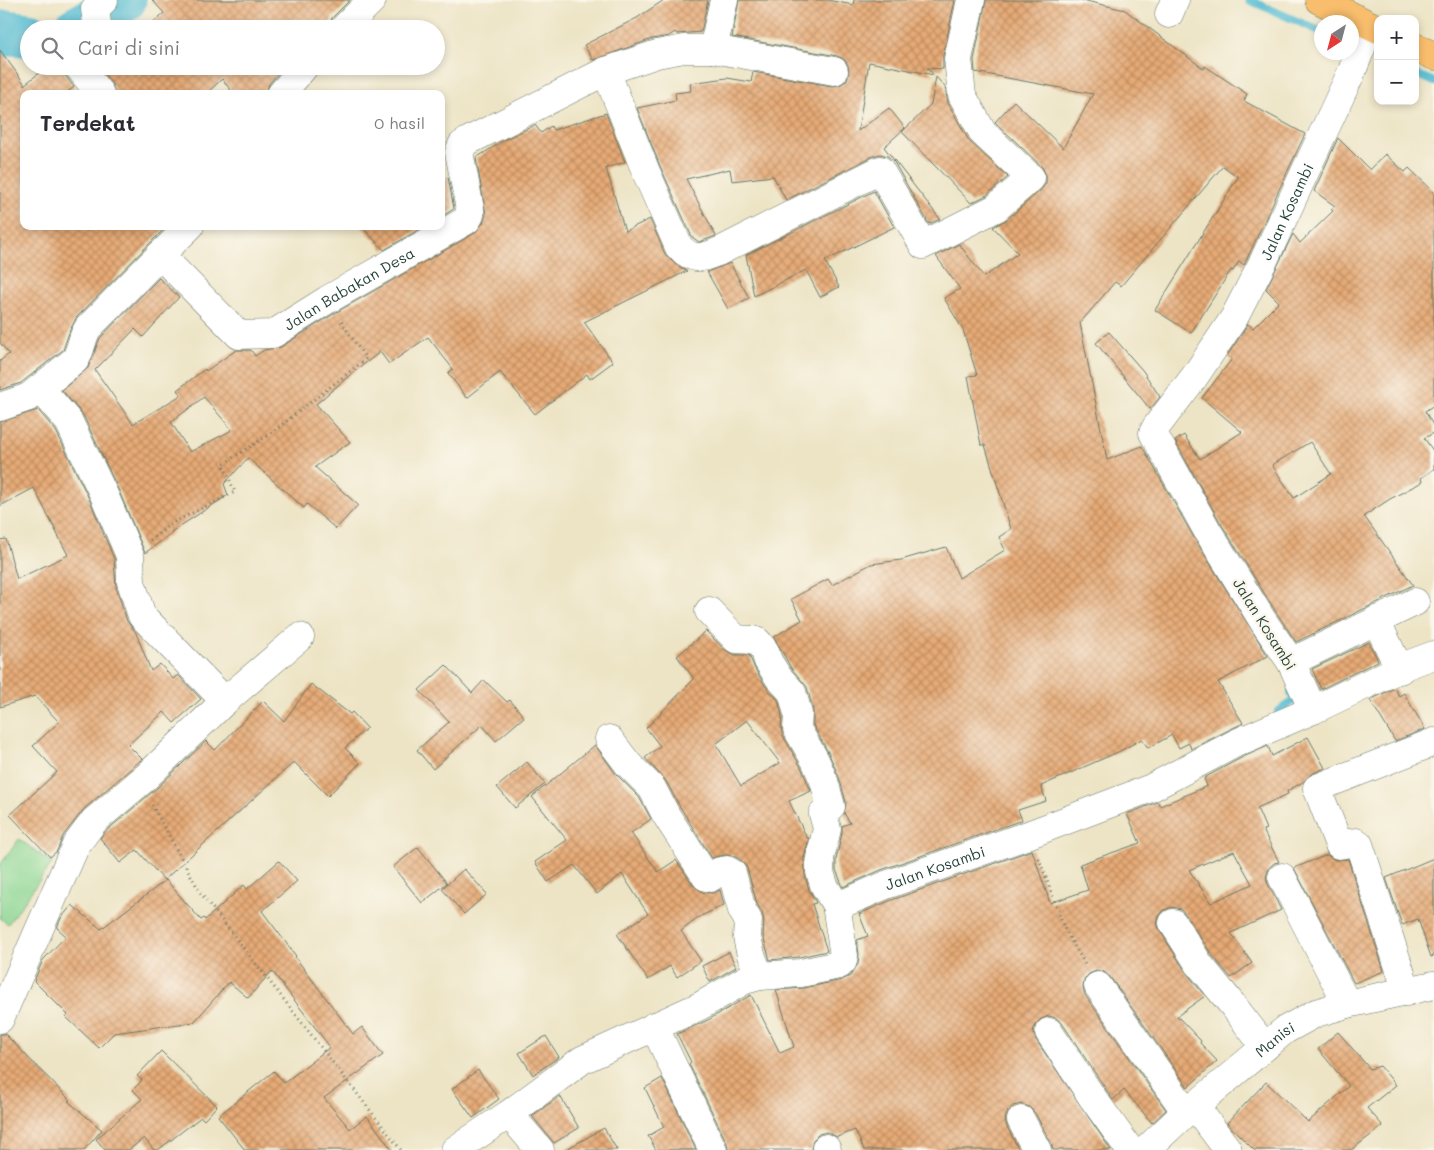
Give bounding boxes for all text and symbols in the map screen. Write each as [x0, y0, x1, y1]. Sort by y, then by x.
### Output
north arrow [1314, 15, 1359, 60]
map controls [1374, 15, 1419, 105]
button: + [1374, 15, 1419, 60]
search box [20, 20, 445, 75]
icon: search [38, 34, 66, 62]
text: Cari di sini [78, 35, 180, 60]
button: − [1374, 60, 1419, 105]
text: Terdekat [40, 109, 135, 136]
text: 0 hasil [374, 112, 425, 133]
street label: Jalan Kosambi [1255, 160, 1318, 263]
street label: Jalan Babakan Desa [280, 242, 418, 335]
street label: Jalan Kosambi [1229, 574, 1301, 674]
street label: Jalan Kosambi [882, 841, 988, 895]
street label: Manisi [1250, 1017, 1298, 1061]

